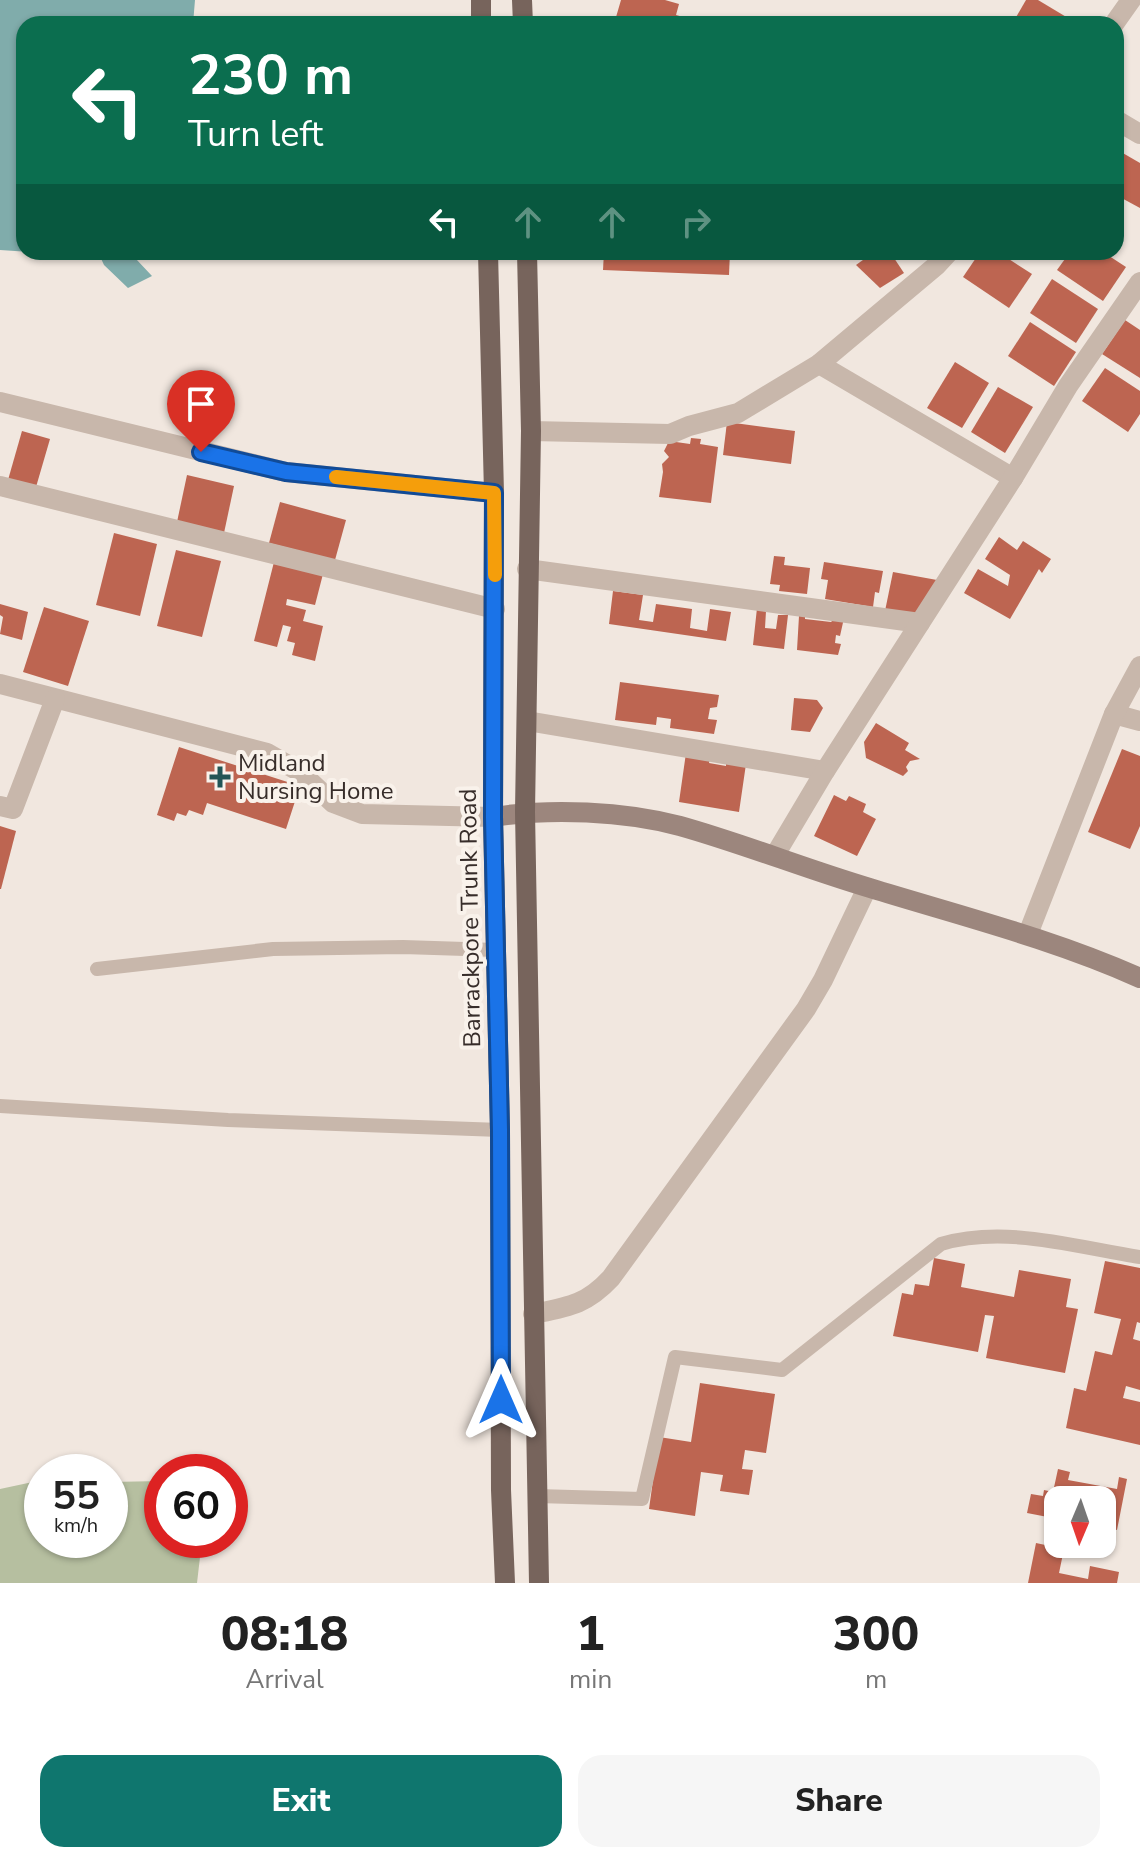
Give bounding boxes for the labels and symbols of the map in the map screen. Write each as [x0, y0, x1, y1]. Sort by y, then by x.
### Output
pin [167, 370, 235, 452]
place label: Midland Nursing Home [238, 747, 394, 807]
marker: Midland Nursing Home [209, 766, 231, 788]
street label: Barrackpore Trunk Road [452, 788, 488, 1048]
position arrow [459, 1358, 543, 1442]
speed limit sign: 60 [144, 1454, 248, 1558]
north arrow [1044, 1486, 1116, 1558]

